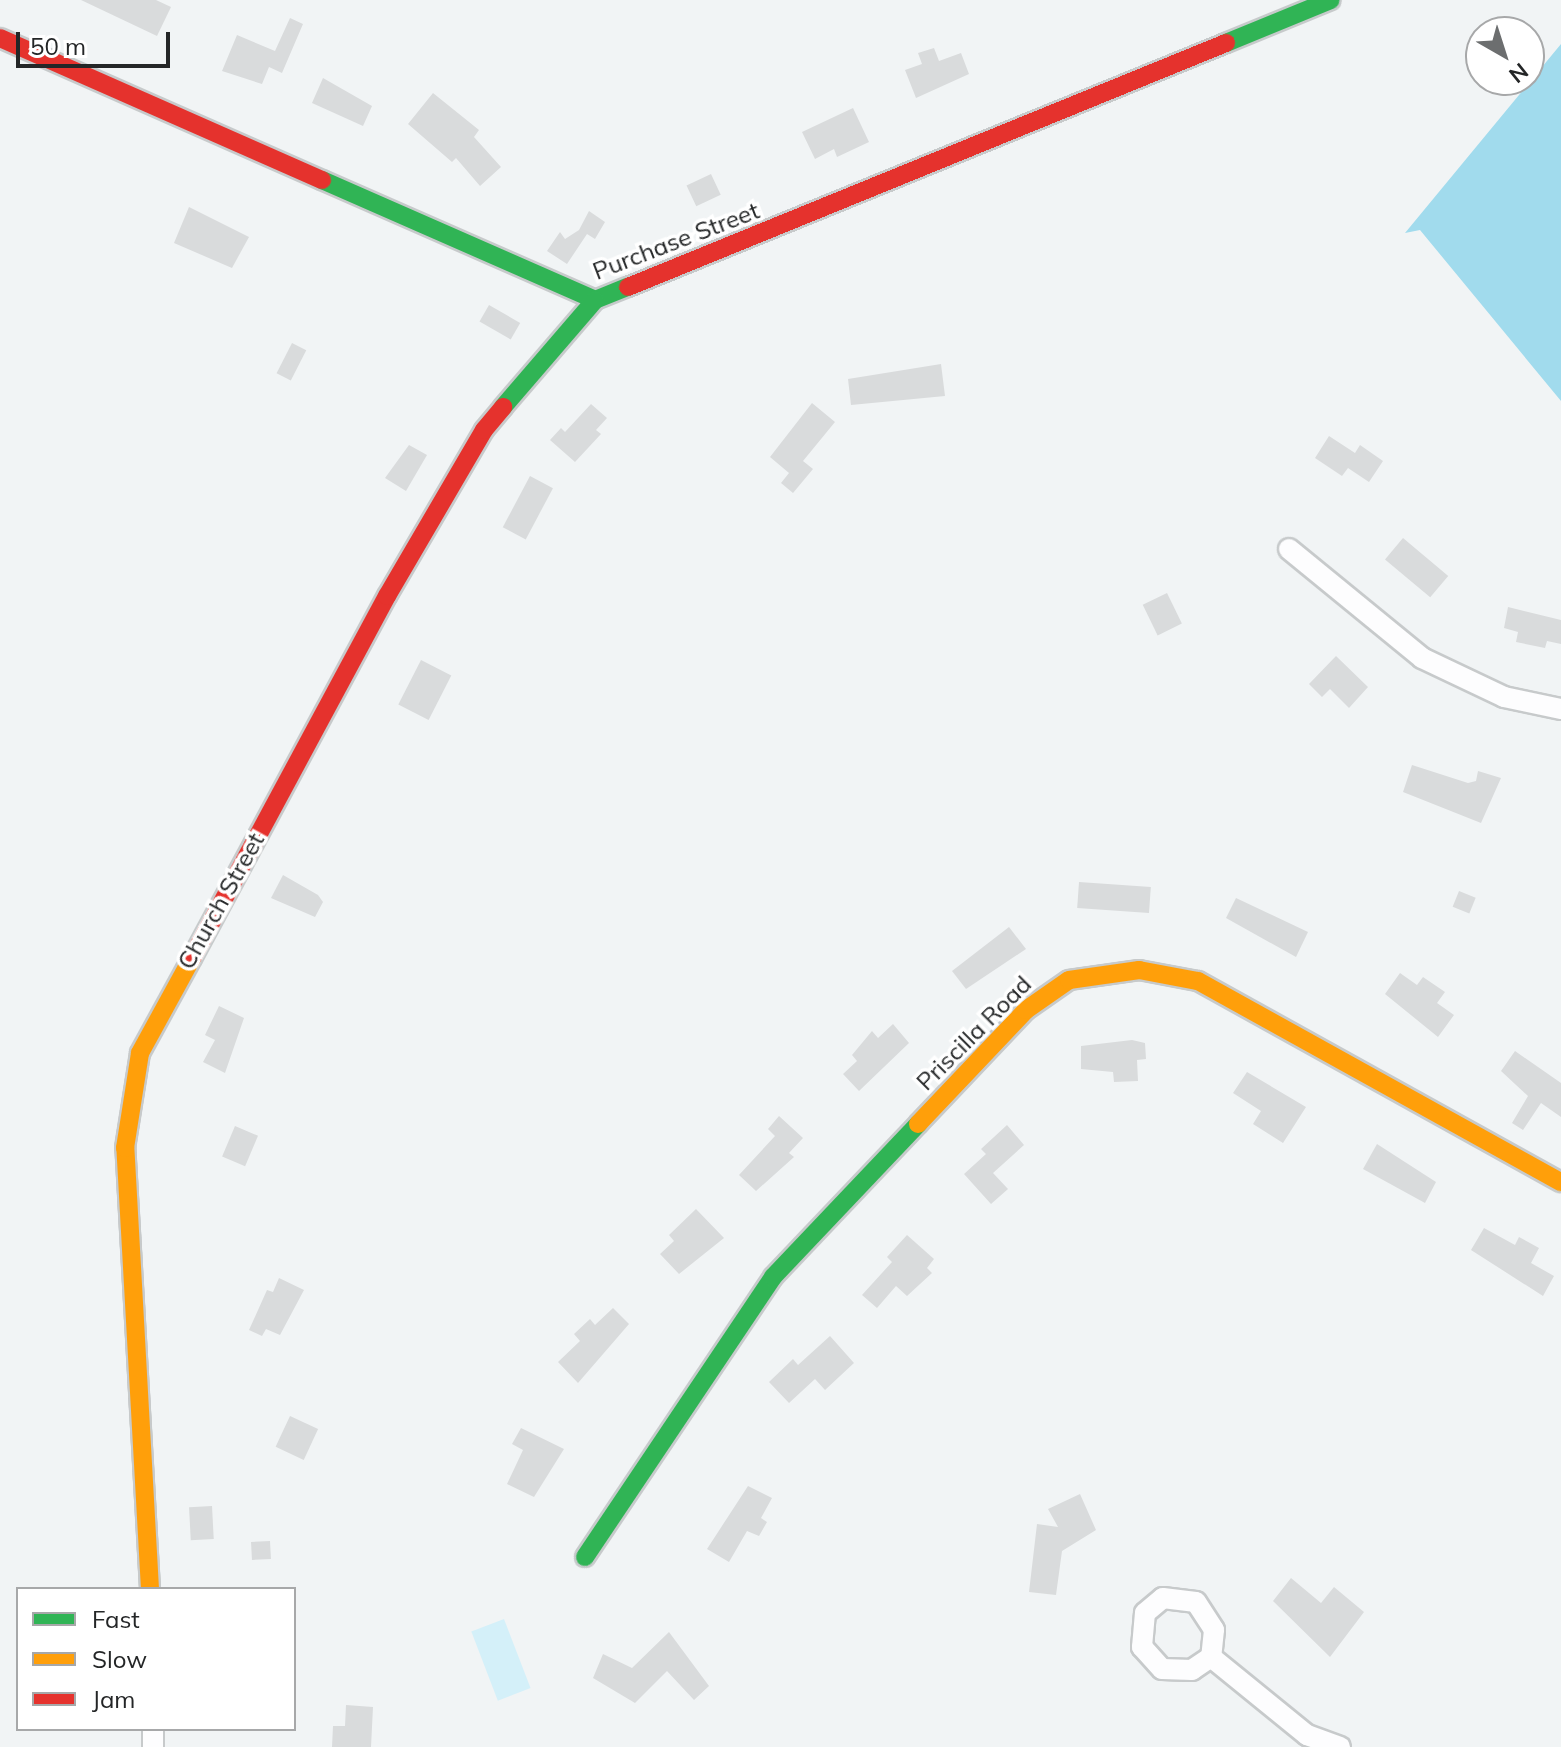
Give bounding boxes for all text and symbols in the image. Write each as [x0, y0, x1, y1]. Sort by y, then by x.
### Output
scale bar [20, 16, 174, 66]
north arrow [1465, 16, 1545, 96]
text: 50 m [30, 31, 86, 61]
text: N [1504, 57, 1534, 89]
street label: Purchase Street [589, 196, 763, 286]
street label: Church Street [172, 828, 270, 974]
street label: Priscilla Road [911, 970, 1037, 1096]
legend [16, 1587, 296, 1731]
text: Fast [92, 1604, 140, 1634]
text: Slow [92, 1644, 147, 1674]
text: Jam [92, 1684, 135, 1714]

